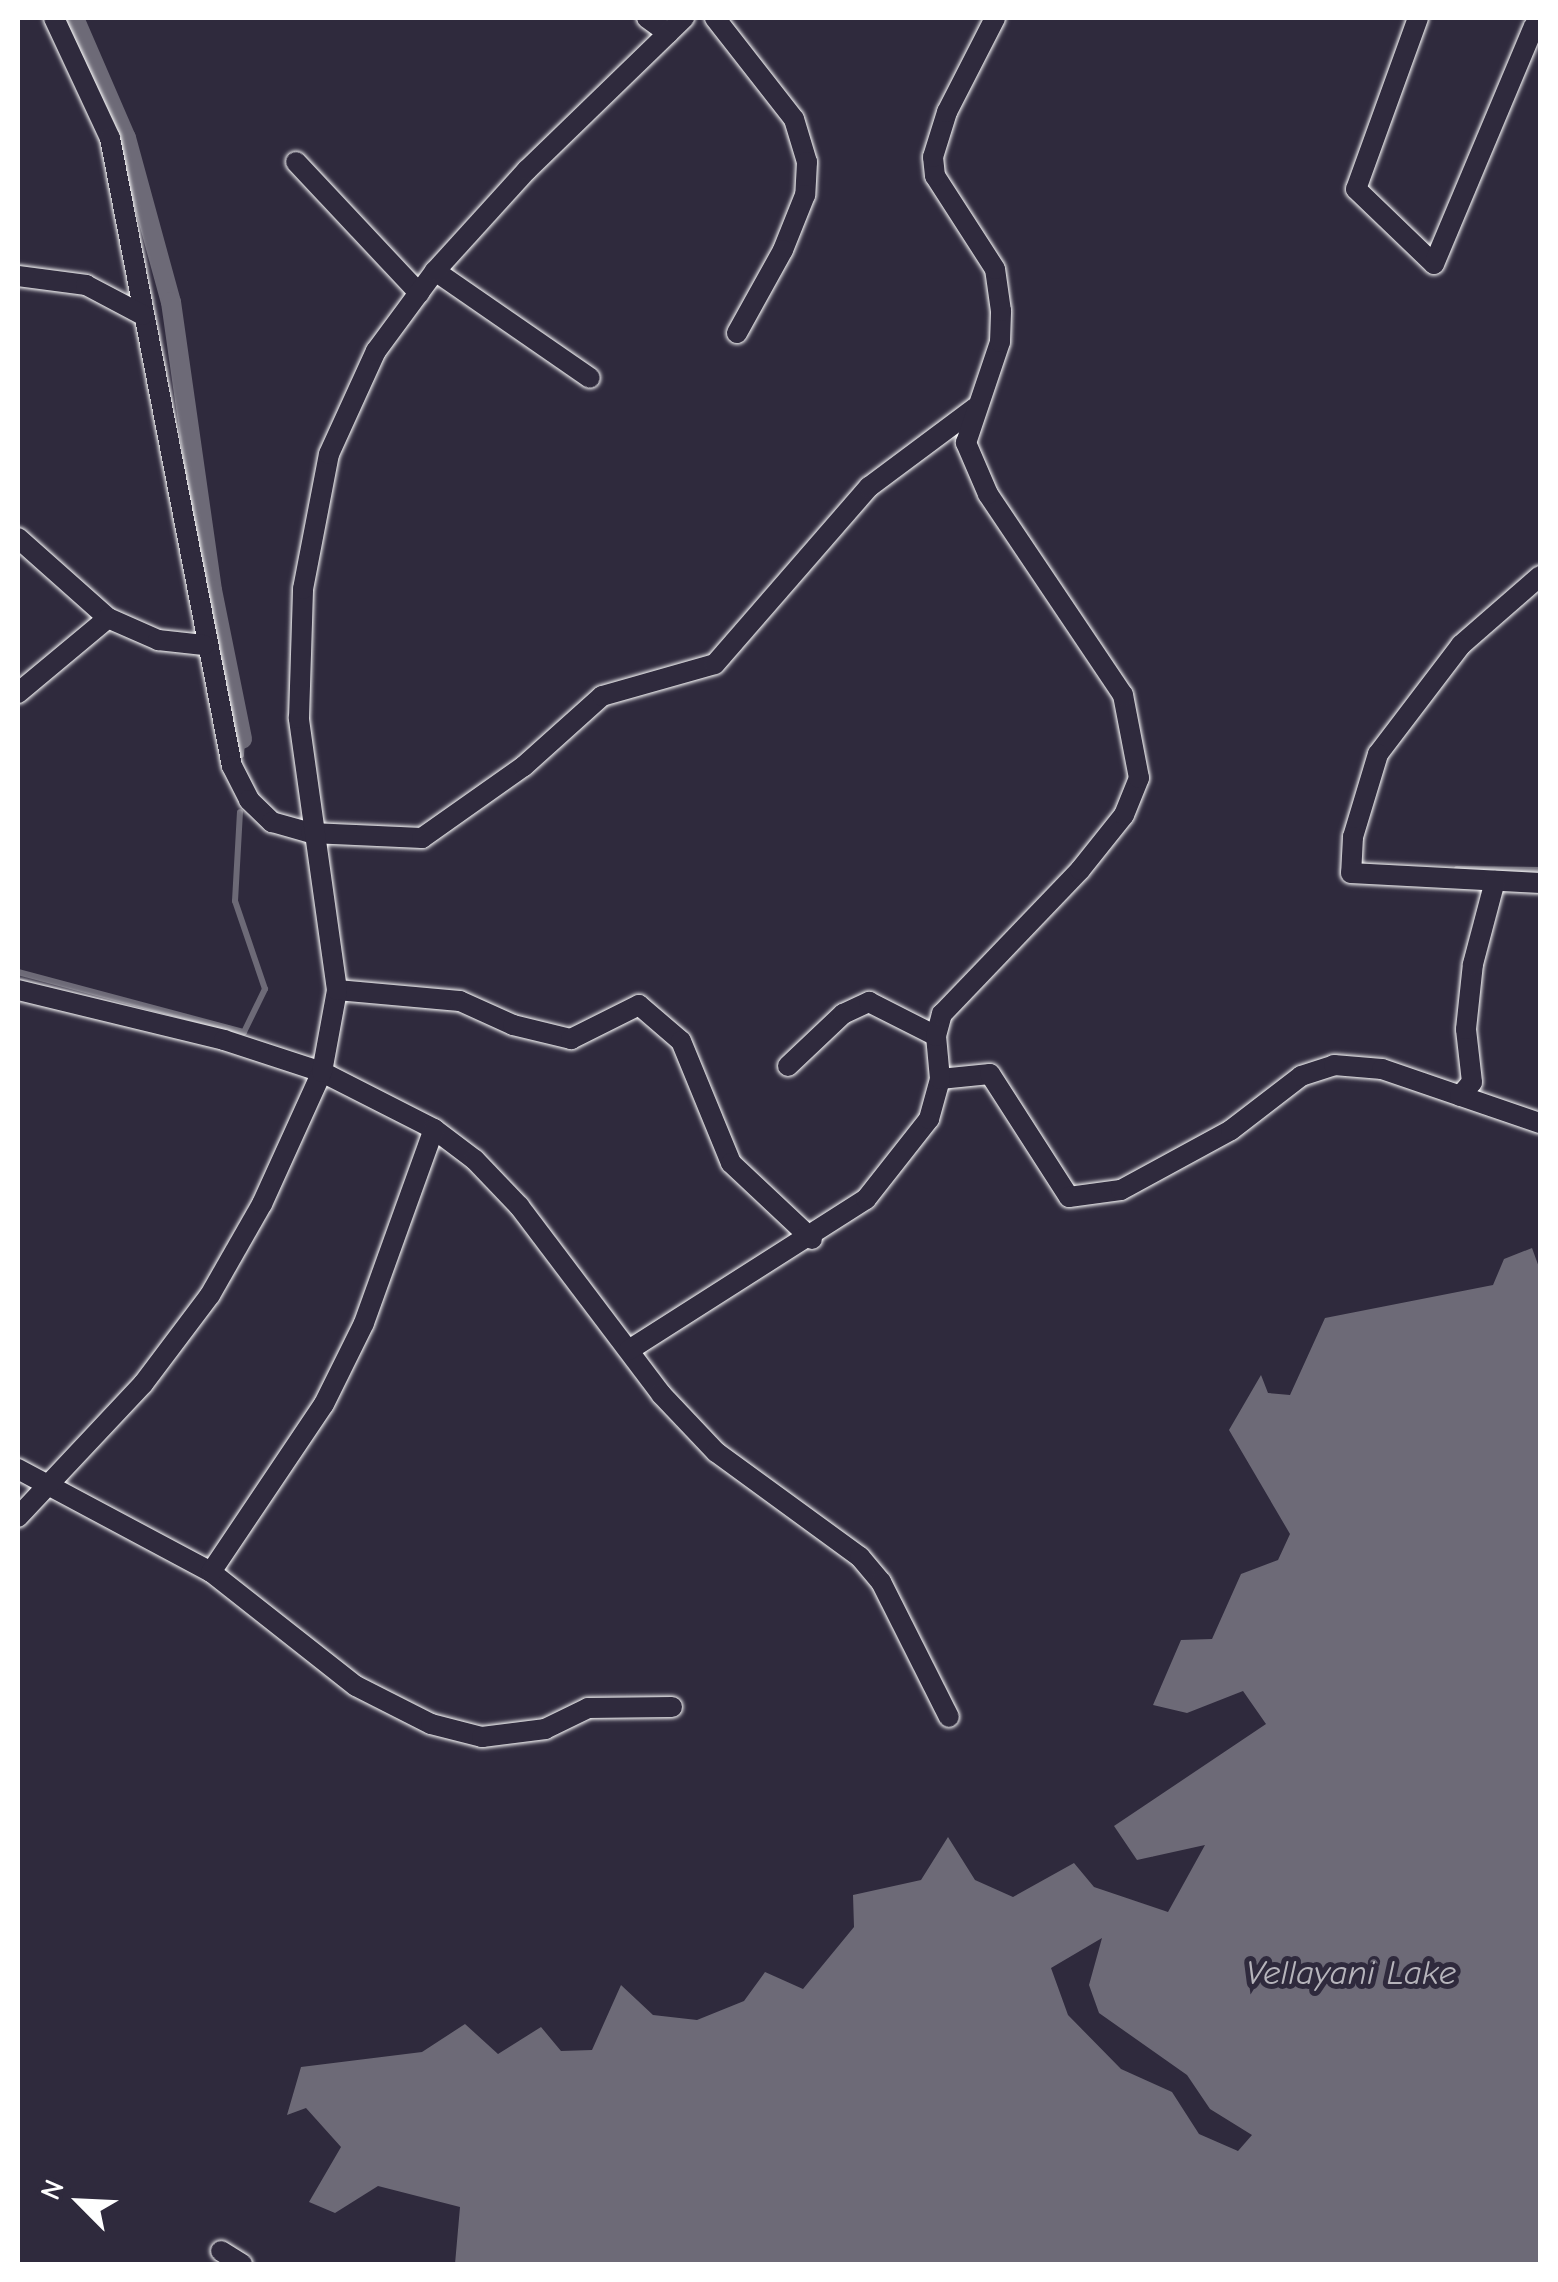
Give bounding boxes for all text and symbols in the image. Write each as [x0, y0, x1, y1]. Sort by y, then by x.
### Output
water label: Vellayani Lake [1246, 1952, 1456, 1994]
north arrow [30, 2152, 130, 2252]
text: N [34, 2175, 71, 2205]

